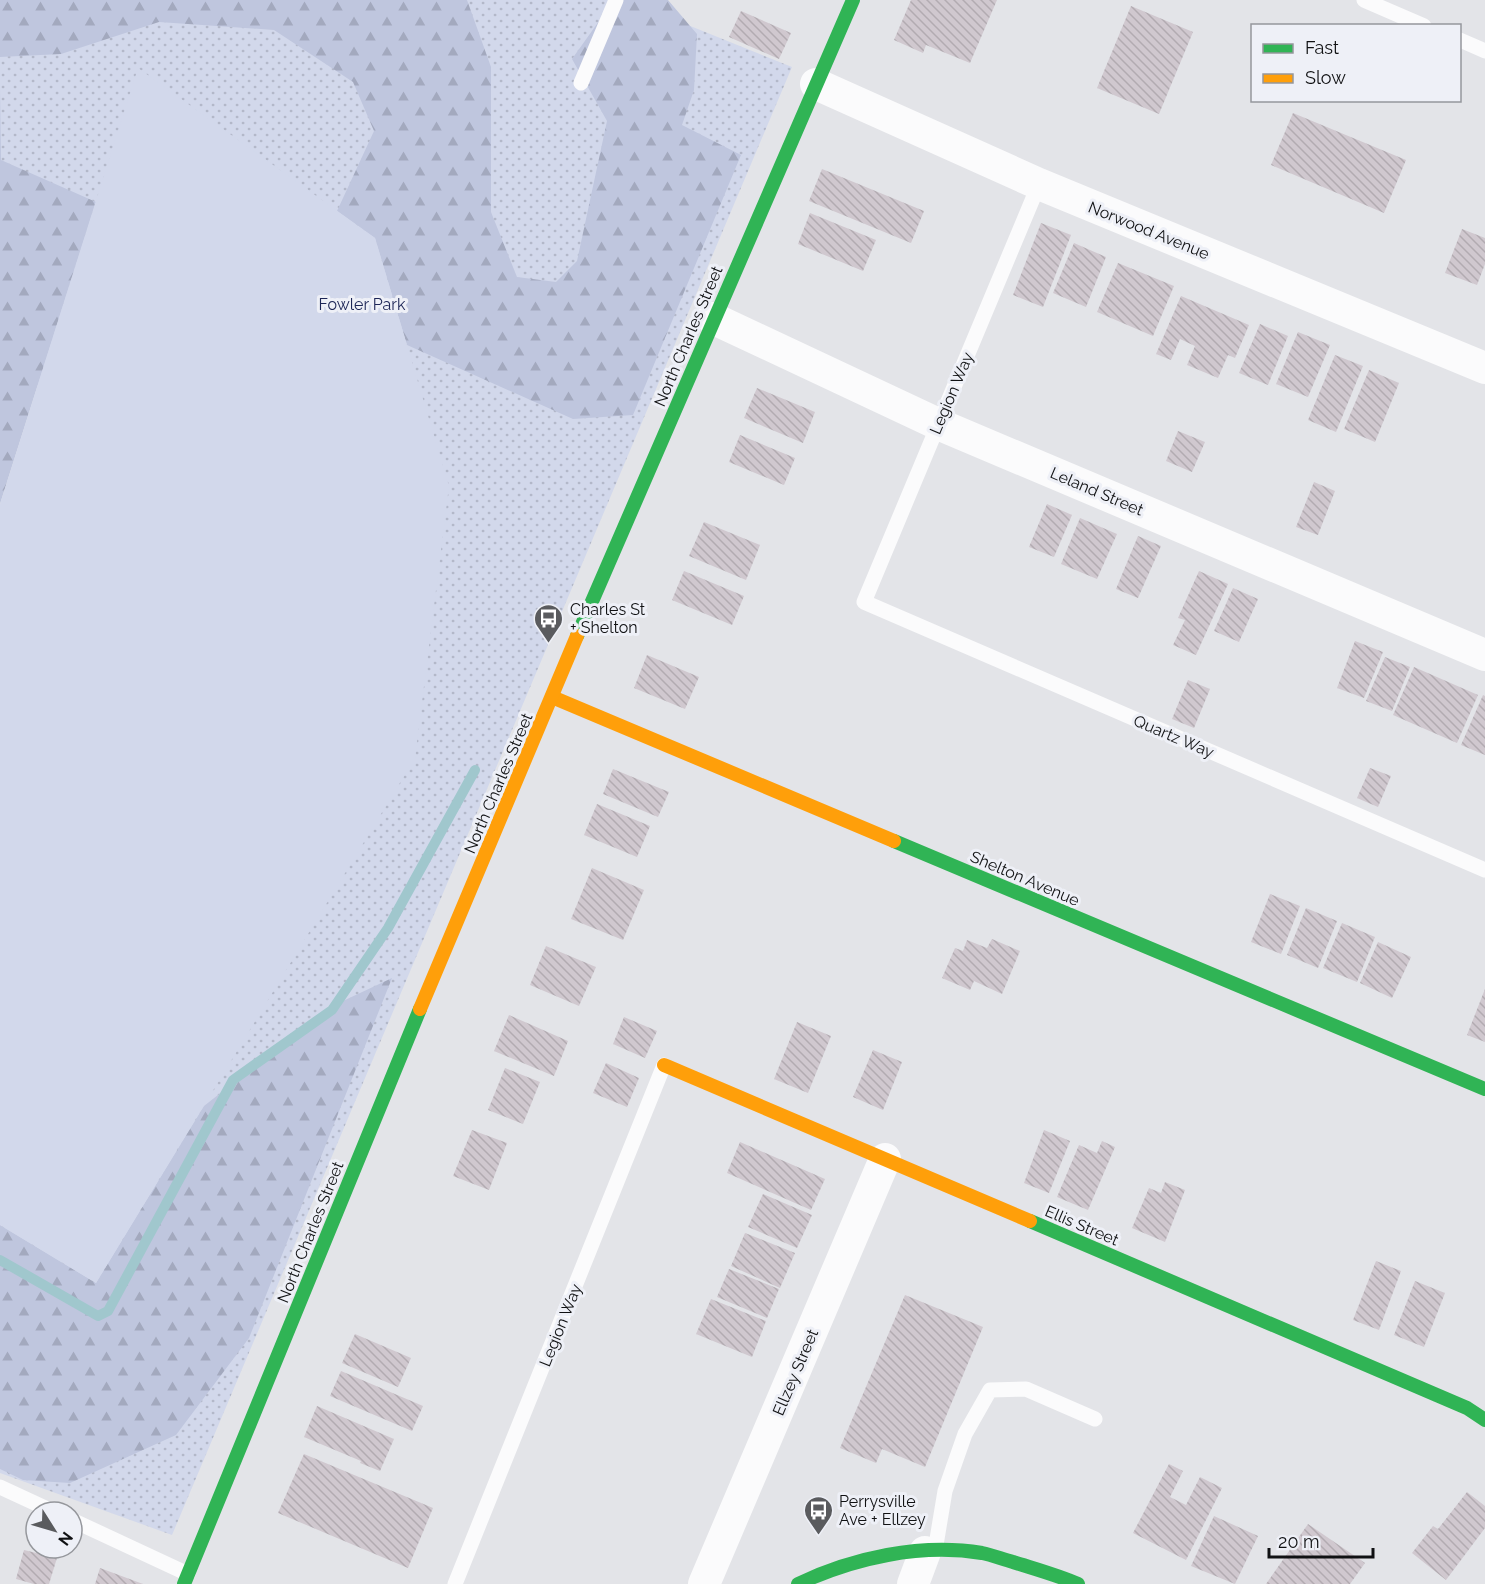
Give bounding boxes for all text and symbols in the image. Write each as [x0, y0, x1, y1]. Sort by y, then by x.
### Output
legend [1251, 24, 1461, 102]
text: Fast [1305, 37, 1339, 58]
text: Slow [1305, 67, 1346, 88]
street label: Norwood Avenue [1086, 198, 1212, 263]
street label: North Charles Street [650, 263, 727, 409]
park label: Fowler Park [319, 295, 406, 314]
street label: Legion Way [926, 349, 977, 437]
street label: Leland Street [1047, 463, 1147, 520]
place label: Charles St + Shelton [570, 600, 646, 637]
bus stop icon: Charles St + Shelton [533, 602, 565, 644]
street label: North Charles Street [460, 710, 537, 856]
street label: Quartz Way [1131, 711, 1217, 762]
street label: Shelton Avenue [967, 847, 1082, 910]
street label: North Charles Street [273, 1158, 348, 1306]
street label: Ellis Street [1042, 1201, 1122, 1250]
street label: Legion Way [535, 1281, 586, 1369]
street label: Ellzey Street [769, 1326, 822, 1418]
place label: Perrysville Ave + Ellzey [839, 1492, 926, 1529]
bus stop icon: Perrysville Ave + Ellzey [802, 1494, 834, 1536]
north arrow [24, 1500, 84, 1560]
scale bar [1269, 1521, 1372, 1559]
text: N [54, 1528, 77, 1549]
text: 20 m [1278, 1531, 1320, 1552]

